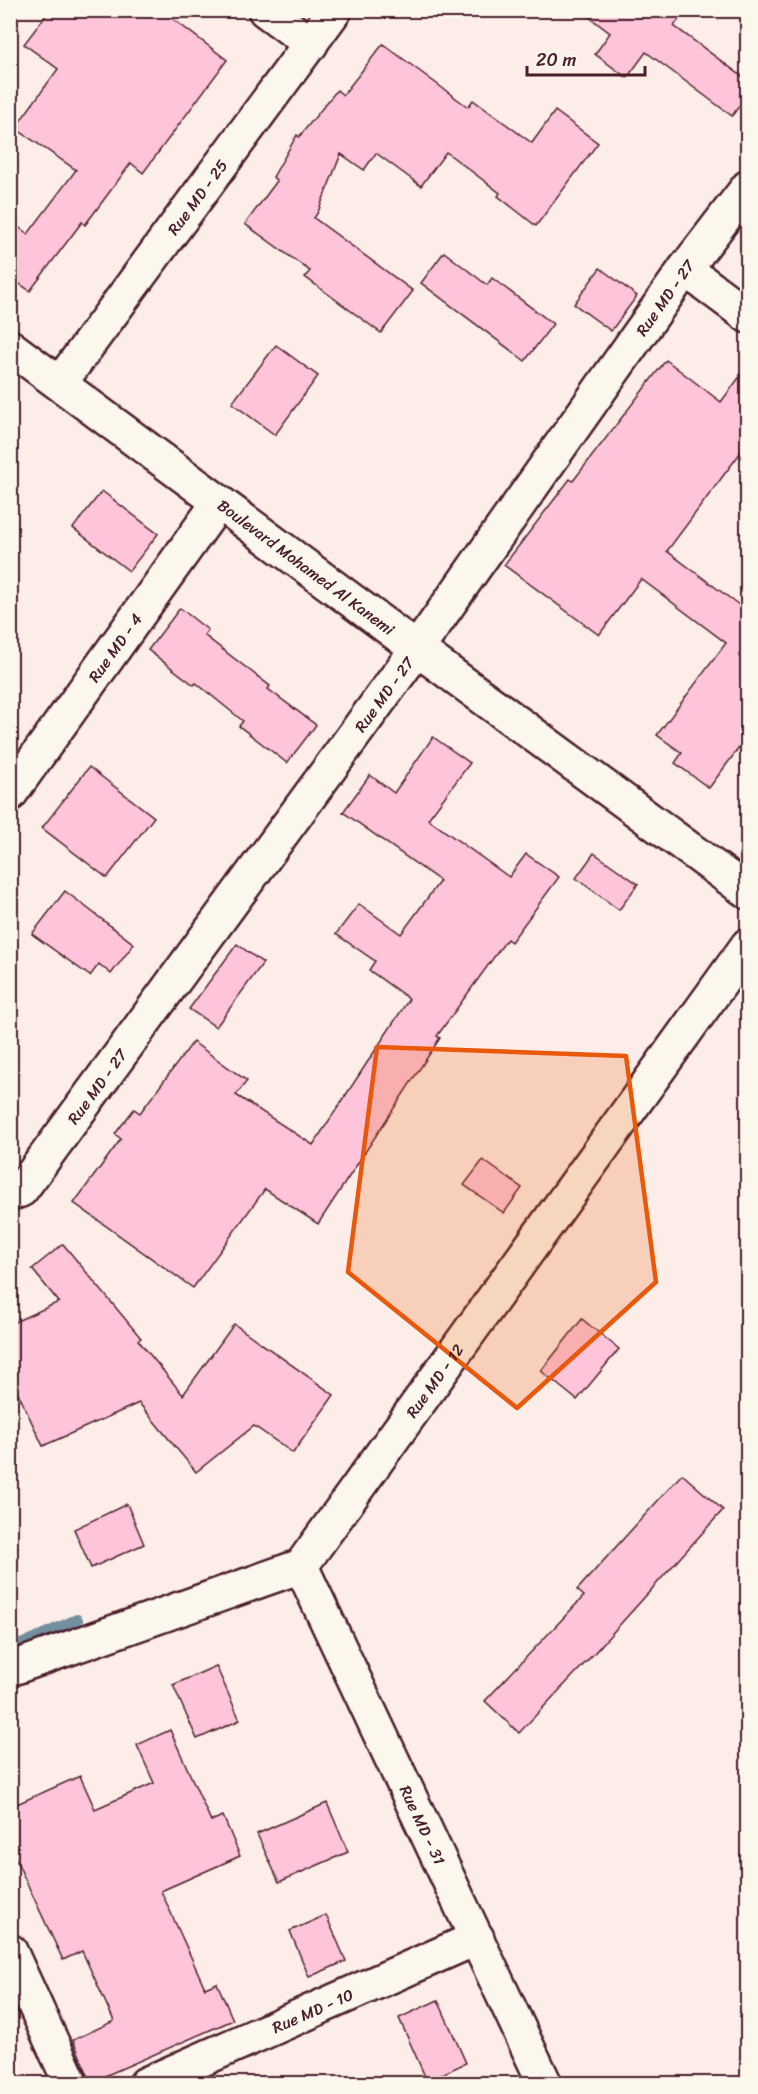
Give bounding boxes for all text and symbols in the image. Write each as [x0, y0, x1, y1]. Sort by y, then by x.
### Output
scale bar [527, 39, 646, 77]
text: 20 m [536, 44, 576, 76]
street label: Rue MD - 25 [159, 153, 235, 241]
street label: Rue MD - 27 [627, 252, 702, 342]
street label: Boulevard Mohamed Al Kanemi [211, 491, 402, 643]
street label: Rue MD - 4 [80, 607, 150, 689]
street label: Rue MD - 27 [346, 649, 422, 738]
street label: Rue MD - 27 [59, 1042, 135, 1131]
street label: Rue MD - 12 [398, 1337, 471, 1424]
street label: Rue MD - 31 [392, 1780, 454, 1870]
street label: Rue MD - 10 [267, 1980, 358, 2041]

